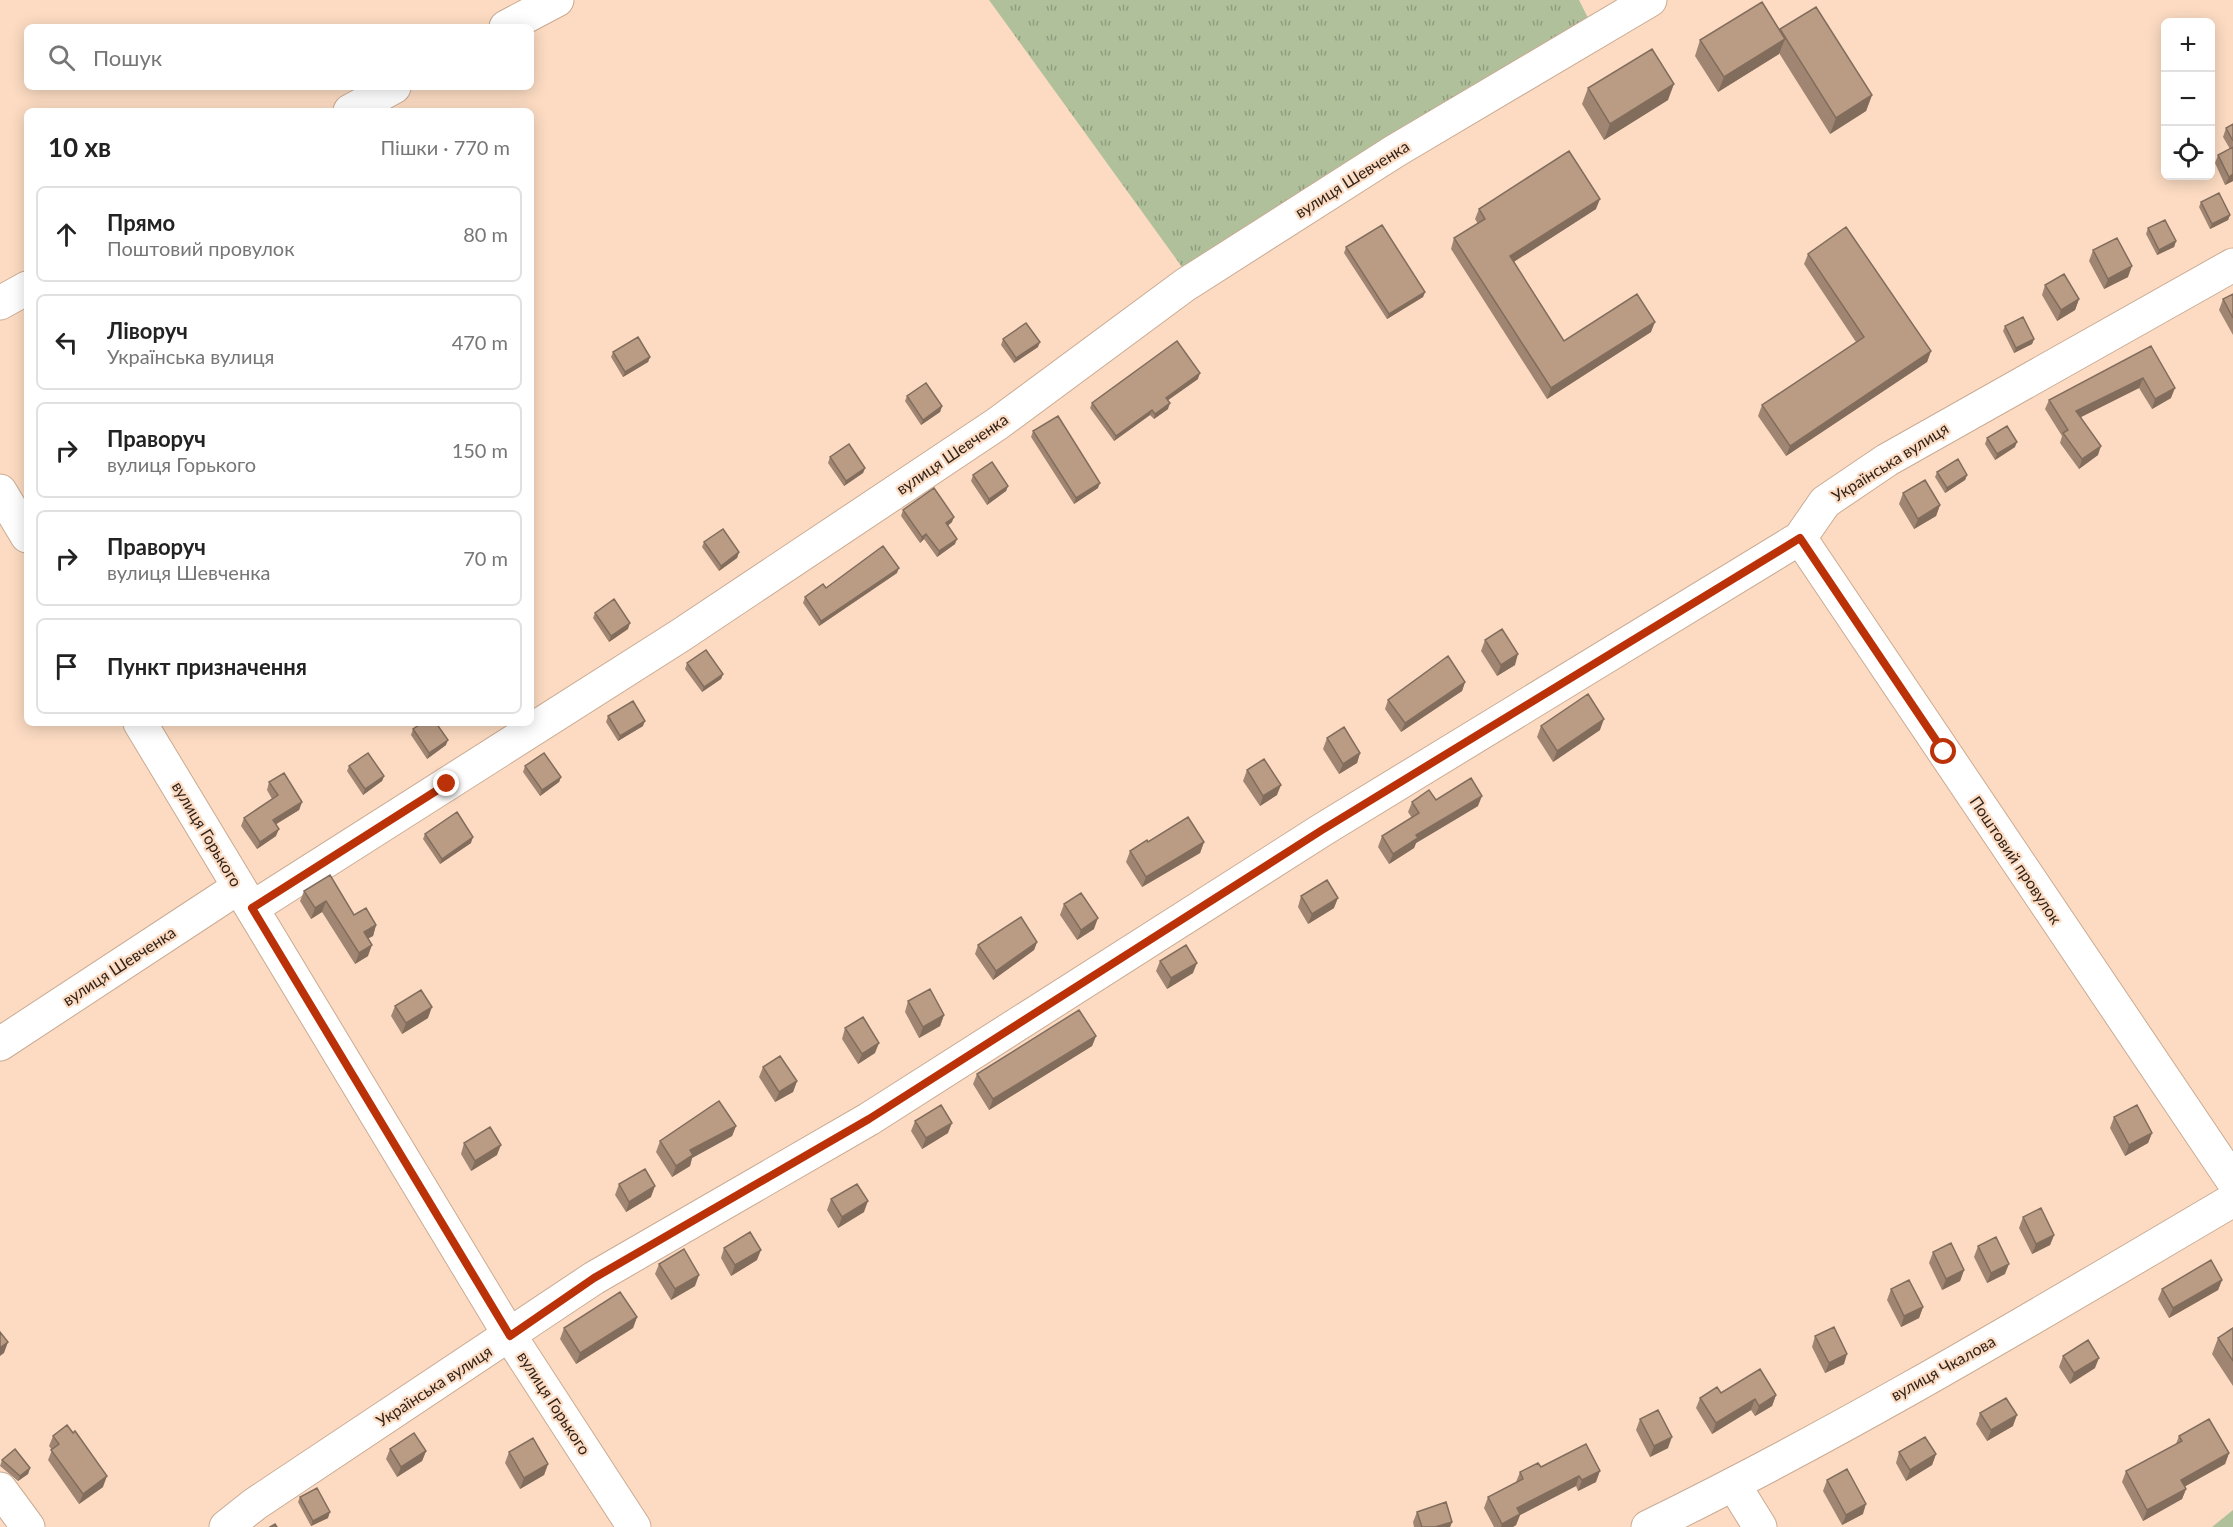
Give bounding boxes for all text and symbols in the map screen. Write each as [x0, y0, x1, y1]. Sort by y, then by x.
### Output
map controls [2161, 18, 2215, 180]
button: + [2161, 18, 2215, 72]
search box [24, 24, 534, 90]
icon: search [45, 41, 78, 74]
text: Пошук [93, 44, 162, 71]
button: − [2161, 72, 2215, 126]
button: locate [2161, 126, 2215, 180]
text: 10 хв [48, 131, 111, 163]
text: Пішки · 770 m [381, 135, 510, 159]
street label: вулиця Шевченка [1291, 136, 1412, 221]
text: Прямо [107, 209, 175, 236]
icon: ahead [50, 218, 83, 251]
text: 80 m [463, 222, 508, 246]
text: Поштовий провулок [107, 236, 295, 260]
text: Ліворуч [107, 317, 188, 344]
icon: left [50, 326, 83, 359]
text: 470 m [452, 330, 508, 354]
text: Українська вулиця [107, 344, 274, 368]
street label: вулиця Шевченка [892, 409, 1011, 498]
street label: Українська вулиця [1828, 418, 1952, 505]
text: Праворуч [107, 425, 206, 452]
icon: right [50, 434, 83, 467]
text: 150 m [452, 438, 508, 462]
text: вулиця Горького [107, 452, 256, 476]
text: Праворуч [107, 533, 206, 560]
icon: right [50, 542, 83, 575]
text: 70 m [463, 546, 508, 570]
text: вулиця Шевченка [107, 560, 270, 584]
icon: arrive [50, 650, 83, 683]
text: Пункт призначення [107, 653, 307, 680]
route start [1930, 738, 1956, 764]
route end [433, 770, 459, 796]
street label: вулиця Горького [169, 778, 246, 890]
street label: Поштовий провулок [1967, 792, 2067, 928]
street label: вулиця Шевченка [59, 922, 179, 1009]
street label: вулиця Чкалова [1887, 1331, 1998, 1404]
street label: Українська вулиця [372, 1341, 495, 1430]
street label: вулиця Горького [514, 1348, 595, 1458]

